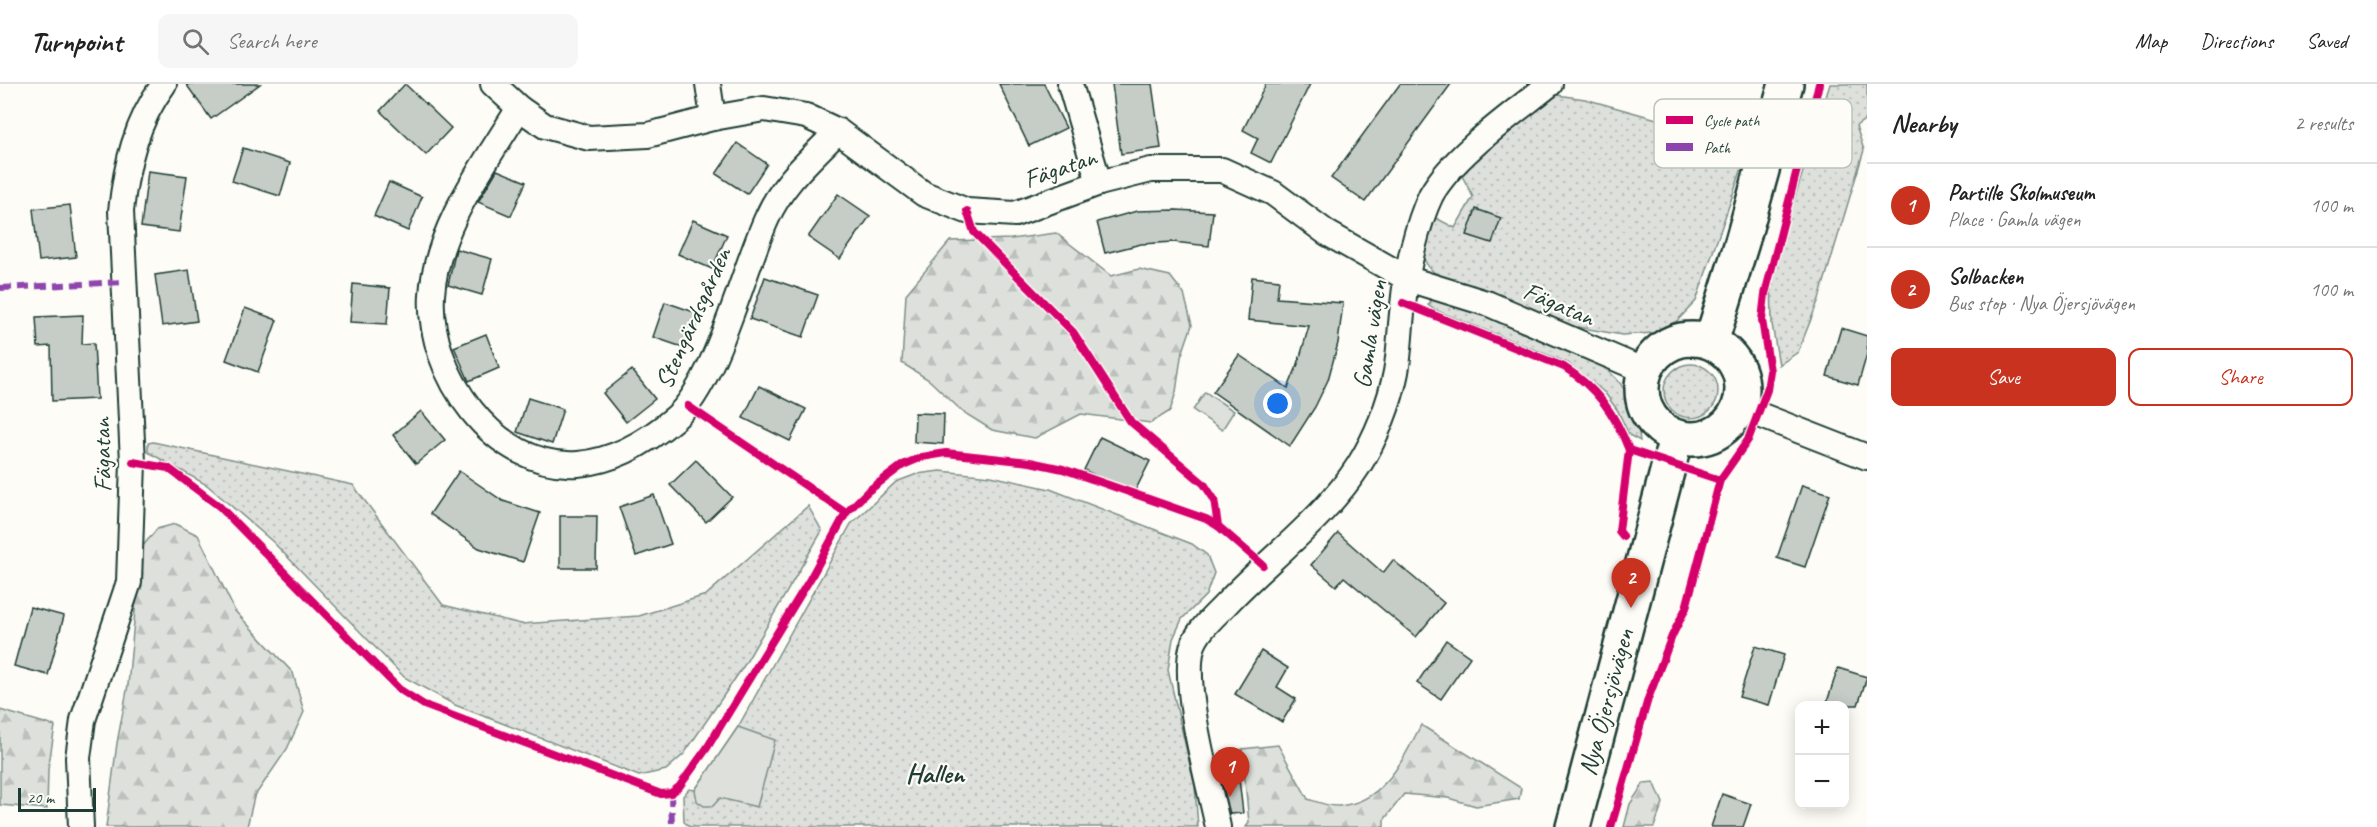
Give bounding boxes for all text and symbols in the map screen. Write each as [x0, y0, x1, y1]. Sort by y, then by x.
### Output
search box [158, 14, 578, 68]
text: Turnpoint [30, 24, 122, 59]
icon: search [179, 25, 212, 58]
text: Search here [227, 27, 317, 55]
text: Map [2135, 28, 2167, 54]
text: Directions [2200, 28, 2273, 54]
text: Saved [2306, 28, 2347, 54]
legend [1654, 99, 1852, 168]
text: Nearby [1891, 107, 1956, 140]
text: Cycle path [1704, 111, 1760, 131]
text: 2 results [2294, 111, 2353, 136]
text: Path [1704, 138, 1731, 158]
street label: Fägatan [1019, 140, 1102, 196]
text: Partille Skolmuseum [1948, 179, 2095, 207]
text: 1 [1906, 193, 1915, 218]
text: 100 m [2310, 193, 2353, 218]
text: Place · Gamla vägen [1948, 207, 2080, 232]
street label: Stengärdsgården [647, 241, 739, 394]
text: Solbacken [1948, 263, 2023, 291]
street label: Fägatan [1518, 274, 1601, 334]
street label: Gamla vägen [1345, 277, 1395, 390]
text: 2 [1906, 277, 1915, 302]
text: 100 m [2310, 277, 2353, 302]
text: Bus stop · Nya Öjersjövägen [1948, 291, 2135, 316]
button: Save [1891, 348, 2116, 406]
button: Share [2128, 348, 2353, 406]
your location [1263, 389, 1292, 418]
street label: Fägatan [85, 416, 119, 493]
pin: 2 [1612, 558, 1650, 608]
street label: Nya Öjersjövägen [1571, 625, 1642, 779]
map controls [1795, 701, 1849, 809]
button: + [1795, 701, 1849, 755]
pin: 1 [1210, 748, 1250, 797]
button: − [1795, 755, 1849, 809]
district label: Hallen [906, 756, 966, 790]
scale bar [18, 785, 96, 812]
text: 20 m [27, 788, 54, 808]

